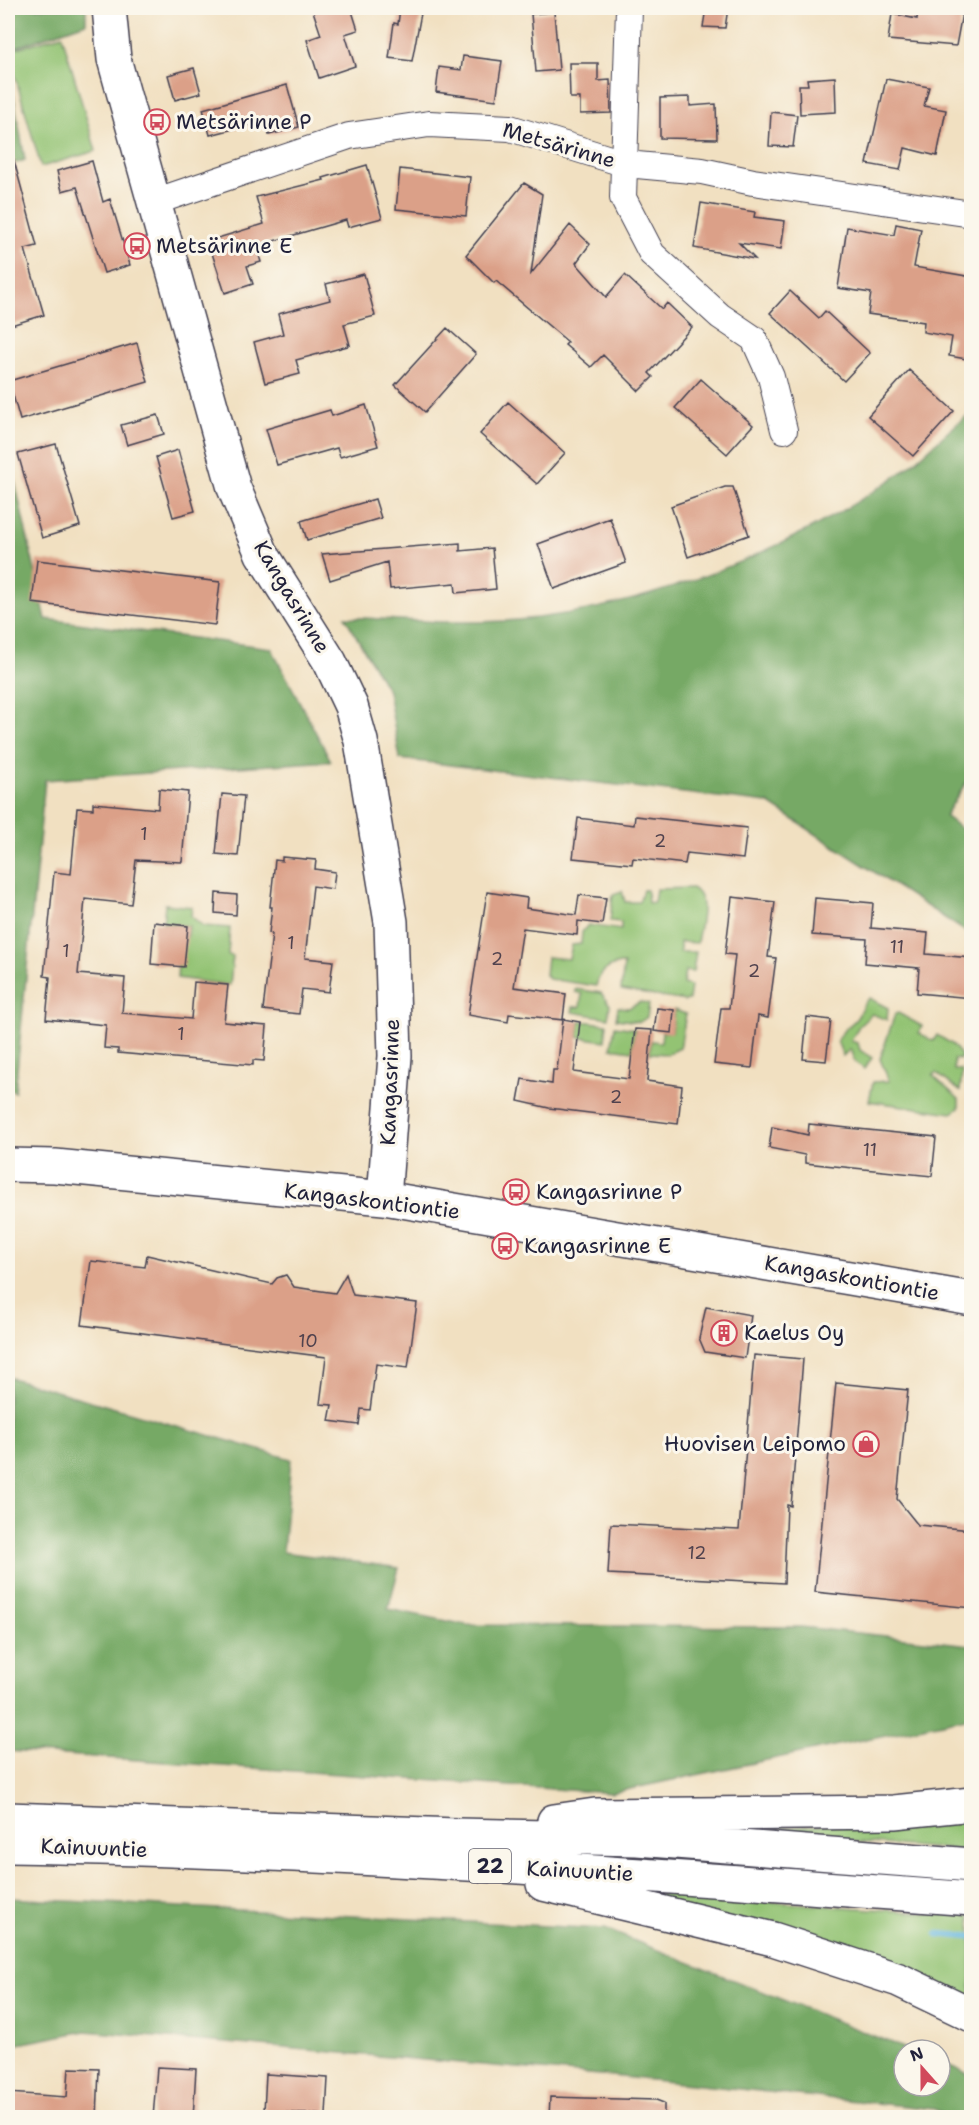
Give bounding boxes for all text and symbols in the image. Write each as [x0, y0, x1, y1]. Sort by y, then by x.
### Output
bus stop icon: Metsärinne P [142, 107, 172, 137]
place label: Metsärinne P [176, 108, 311, 136]
street label: Metsärinne [499, 116, 619, 174]
bus stop icon: Metsärinne E [122, 231, 152, 261]
place label: Metsärinne E [156, 232, 292, 260]
street label: Kangasrinne [247, 535, 337, 659]
house number: 1 [140, 822, 148, 846]
house number: 2 [654, 829, 666, 853]
house number: 1 [287, 931, 295, 955]
house number: 11 [890, 935, 904, 959]
house number: 1 [62, 939, 70, 963]
house number: 2 [491, 947, 503, 971]
house number: 2 [748, 959, 760, 983]
street label: Kangasrinne [374, 1018, 406, 1146]
house number: 1 [177, 1022, 185, 1046]
house number: 2 [610, 1085, 622, 1109]
house number: 11 [863, 1138, 877, 1162]
street label: Kangaskontiontie [282, 1176, 462, 1226]
bus stop icon: Kangasrinne P [501, 1177, 531, 1207]
place label: Kangasrinne P [536, 1178, 682, 1206]
bus stop icon: Kangasrinne E [490, 1231, 520, 1261]
place label: Kangasrinne E [524, 1232, 671, 1260]
street label: Kangaskontiontie [762, 1249, 942, 1307]
building icon: Kaelus Oy [709, 1318, 739, 1348]
place label: Kaelus Oy [744, 1319, 844, 1347]
house number: 10 [298, 1329, 318, 1353]
shop icon: Huovisen Leipomo [851, 1429, 881, 1459]
place label: Huovisen Leipomo [664, 1430, 846, 1458]
house number: 12 [687, 1541, 707, 1565]
street label: Kainuuntie [40, 1832, 148, 1864]
road number: 22 [469, 1849, 511, 1883]
street label: Kainuuntie [526, 1854, 634, 1888]
north arrow [892, 2038, 952, 2098]
text: N [907, 2042, 926, 2067]

